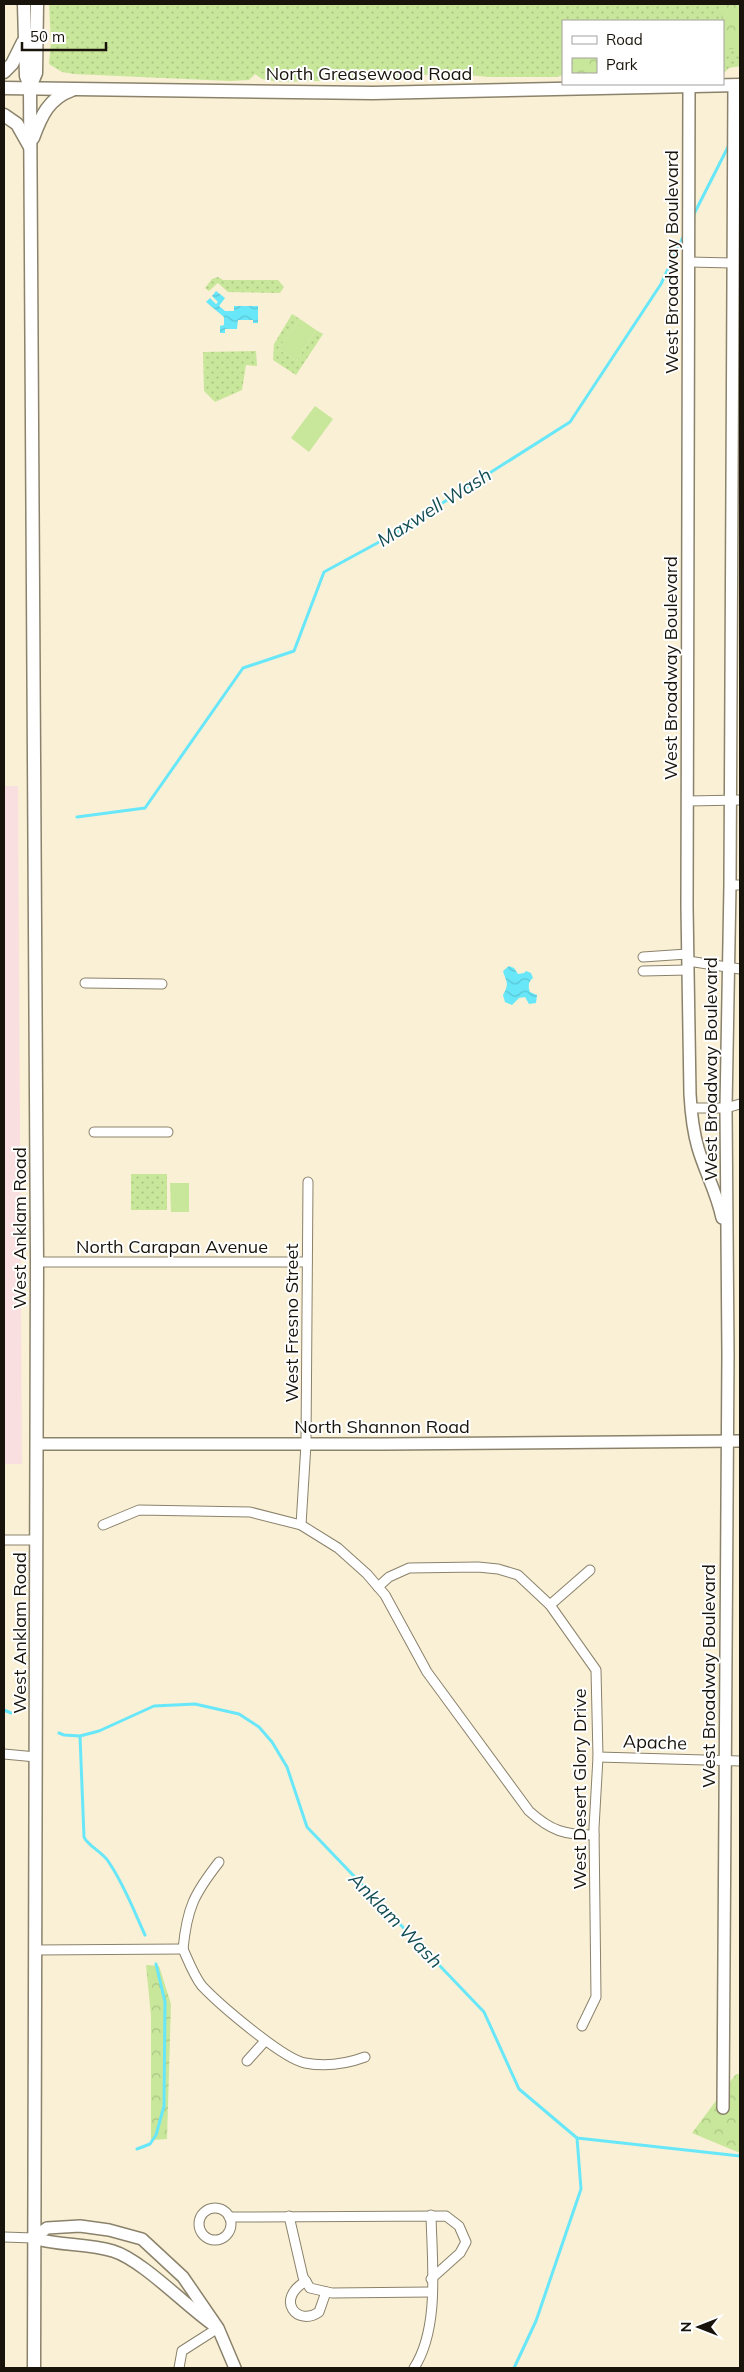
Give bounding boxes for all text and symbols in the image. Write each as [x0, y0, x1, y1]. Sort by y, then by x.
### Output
scale bar [22, 20, 106, 52]
legend [562, 20, 724, 85]
text: 50 m [30, 27, 65, 46]
text: Road [606, 30, 643, 49]
text: Park [606, 55, 638, 74]
street label: North Greasewood Road [266, 62, 472, 85]
street label: West Broadway Boulevard [660, 150, 683, 374]
water label: Maxwell Wash [372, 462, 496, 552]
street label: West Broadway Boulevard [659, 556, 682, 780]
street label: West Broadway Boulevard [699, 957, 722, 1181]
street label: West Anklam Road [8, 1147, 31, 1309]
street label: North Carapan Avenue [76, 1235, 268, 1258]
street label: West Fresno Street [280, 1244, 303, 1402]
street label: North Shannon Road [294, 1415, 470, 1438]
street label: West Anklam Road [8, 1552, 31, 1714]
street label: West Broadway Boulevard [697, 1564, 720, 1788]
street label: West Desert Glory Drive [568, 1688, 591, 1890]
street label: Apache [623, 1729, 687, 1755]
water label: Anklam Wash [343, 1866, 448, 1973]
north arrow [674, 2302, 724, 2352]
text: N [677, 2322, 695, 2332]

